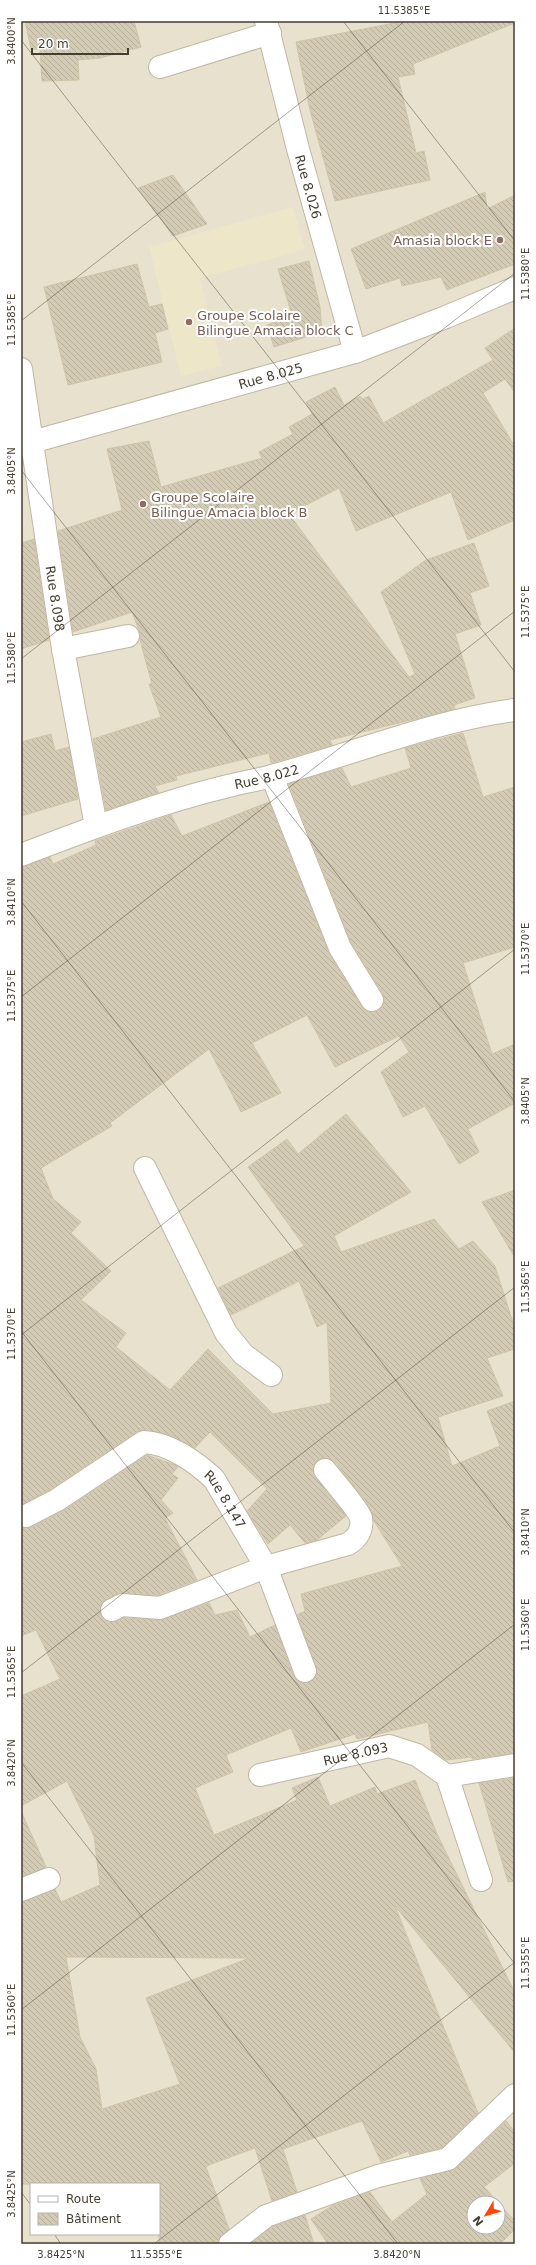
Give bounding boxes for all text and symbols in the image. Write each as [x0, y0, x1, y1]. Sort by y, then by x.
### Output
text: 11.5385°E [378, 5, 430, 16]
text: 3.8400°N [6, 17, 17, 65]
scale bar [32, 30, 128, 56]
text: 20 m [38, 37, 69, 51]
street label: Rue 8.026 [292, 153, 325, 220]
place label: Amasia block E [393, 233, 492, 248]
marker: Amasia block E [495, 235, 505, 245]
text: 11.5380°E [520, 248, 531, 300]
text: 11.5385°E [6, 294, 17, 346]
place label: Groupe Scolaire Bilingue Amacia block C [197, 308, 354, 338]
marker: Groupe Scolaire Bilingue Amacia block C [184, 317, 194, 327]
street label: Rue 8.025 [237, 359, 304, 392]
text: 3.8405°N [6, 447, 17, 495]
place label: Groupe Scolaire Bilingue Amacia block B [151, 490, 308, 520]
marker: Groupe Scolaire Bilingue Amacia block B [138, 499, 148, 509]
street label: Rue 8.098 [43, 565, 68, 632]
text: 11.5375°E [520, 586, 531, 638]
text: 11.5380°E [6, 632, 17, 684]
street label: Rue 8.022 [233, 761, 301, 792]
text: 3.8410°N [6, 878, 17, 926]
text: 11.5370°E [520, 923, 531, 975]
text: 11.5375°E [6, 970, 17, 1022]
text: 3.8405°N [520, 1077, 531, 1125]
text: 11.5365°E [520, 1261, 531, 1313]
text: 11.5370°E [6, 1308, 17, 1360]
street label: Rue 8.147 [202, 1467, 249, 1531]
text: 3.8410°N [520, 1508, 531, 1556]
text: 11.5360°E [520, 1599, 531, 1651]
text: 11.5365°E [6, 1646, 17, 1698]
text: 3.8420°N [6, 1739, 17, 1787]
street label: Rue 8.093 [322, 1739, 390, 1768]
text: 11.5355°E [520, 1937, 531, 1989]
text: 11.5360°E [6, 1984, 17, 2036]
text: 3.8425°N [6, 2170, 17, 2218]
legend [30, 2183, 160, 2235]
text: Route [66, 2192, 101, 2206]
north arrow [466, 2195, 506, 2235]
text: Bâtiment [66, 2212, 121, 2226]
text: N [471, 2213, 486, 2228]
text: 3.8425°N [37, 2249, 85, 2260]
text: 11.5355°E [130, 2249, 182, 2260]
text: 3.8420°N [373, 2249, 421, 2260]

